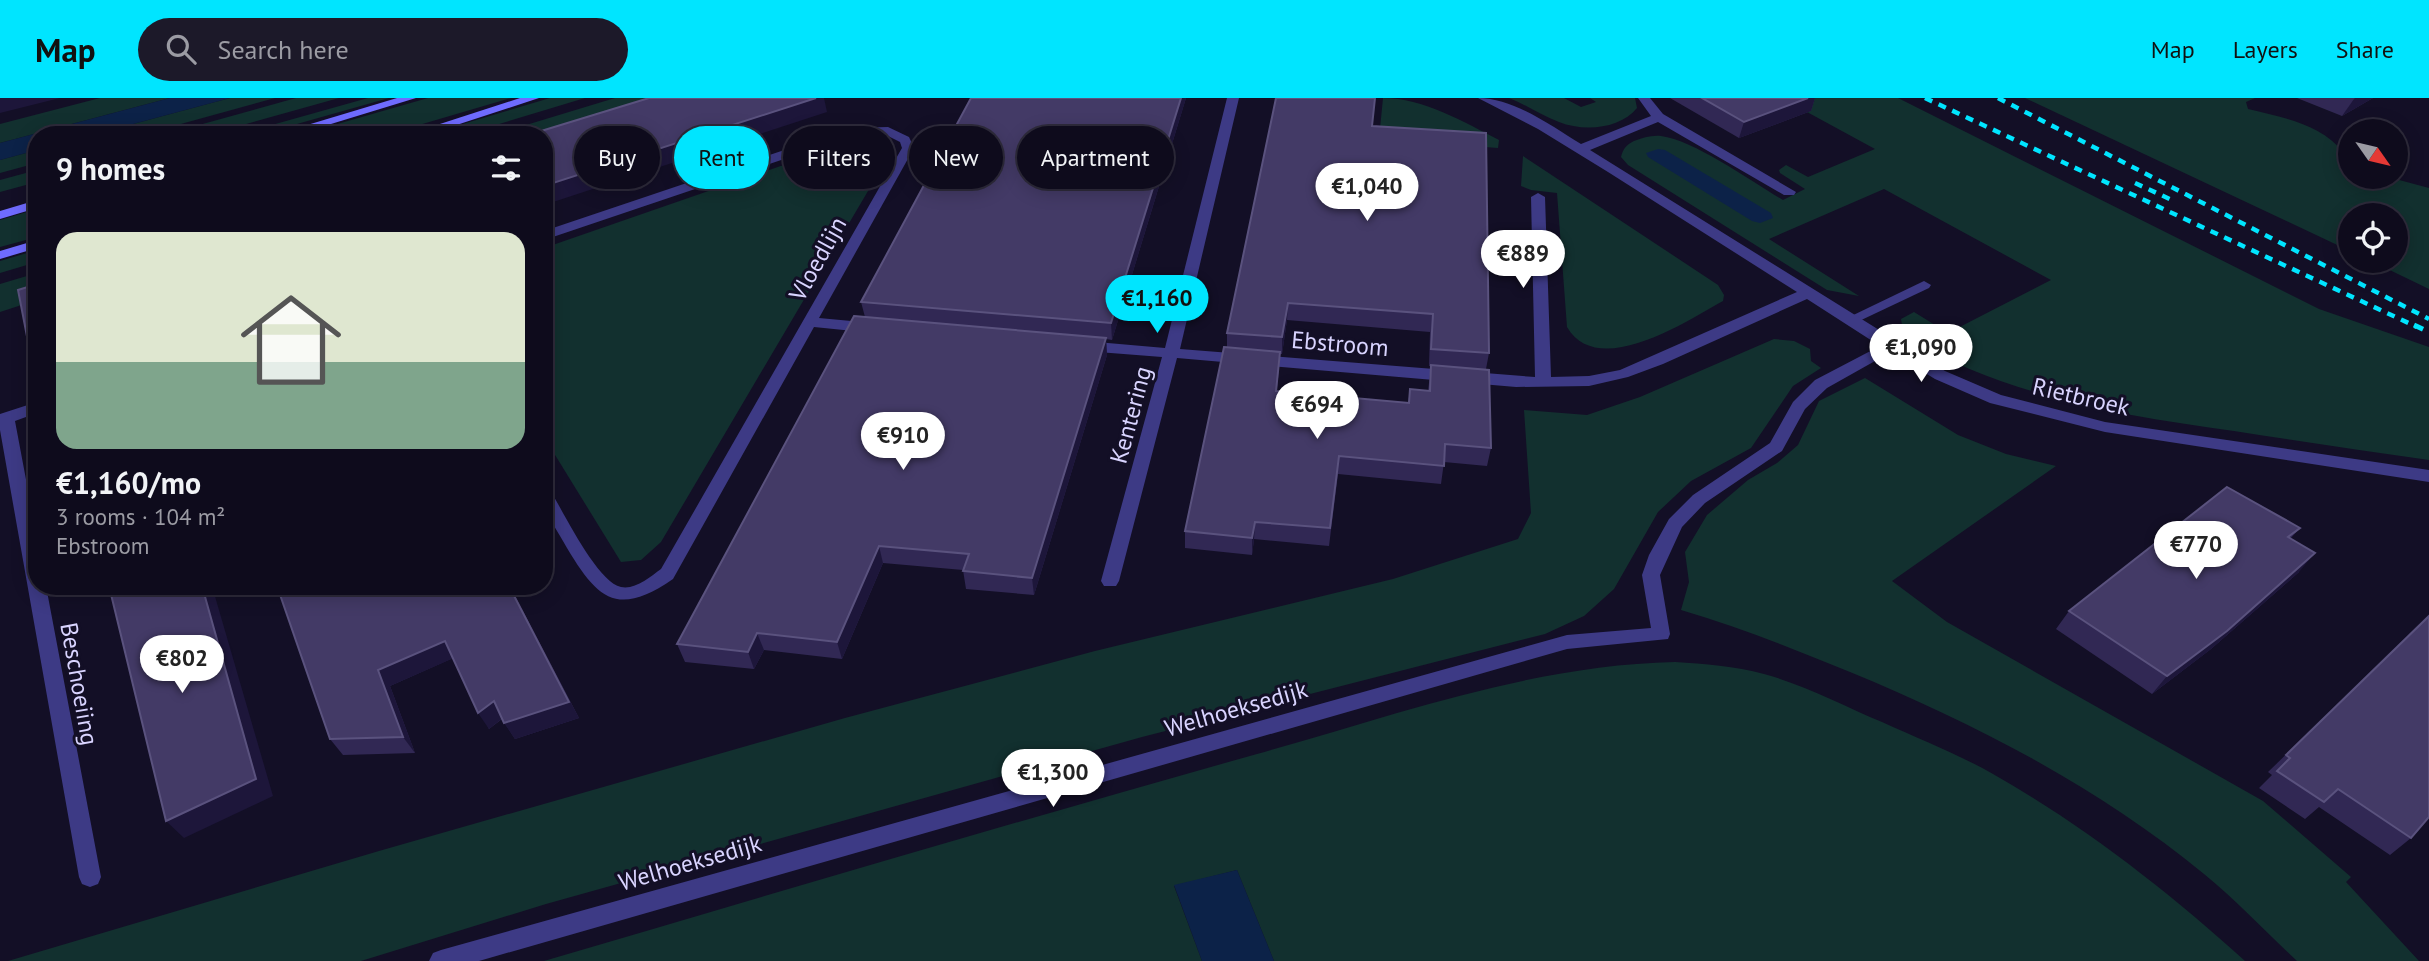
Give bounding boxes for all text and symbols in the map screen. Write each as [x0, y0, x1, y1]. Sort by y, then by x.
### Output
search box [138, 18, 628, 81]
text: Map [35, 28, 96, 71]
icon: search [162, 30, 200, 68]
text: Search here [218, 33, 349, 66]
text: Map [2151, 34, 2195, 65]
text: Layers [2233, 34, 2298, 65]
text: Share [2336, 34, 2394, 65]
north arrow [2338, 119, 2408, 189]
map controls [2338, 119, 2408, 273]
chip: Buy [574, 126, 660, 189]
chip: Rent [674, 126, 769, 189]
chip: Filters [783, 126, 895, 189]
chip: New [909, 126, 1003, 189]
chip: Apartment [1017, 126, 1174, 189]
text: 9 homes [56, 149, 165, 188]
icon: filters [487, 149, 525, 187]
pin: €1,040 [1310, 164, 1424, 223]
text: €1,040 [1331, 171, 1403, 200]
button: locate [2338, 203, 2408, 273]
street label: Vloedlijn [781, 211, 853, 307]
pin: €889 [1482, 230, 1564, 290]
text: €889 [1497, 238, 1549, 267]
pin: €1,160 [1100, 275, 1214, 335]
icon: home [228, 277, 354, 403]
text: €1,160 [1121, 283, 1193, 312]
street label: Ebstroom [1290, 324, 1390, 363]
pin: €1,090 [1864, 324, 1978, 384]
text: €1,090 [1885, 332, 1957, 361]
street label: Kentering [1103, 363, 1158, 467]
street label: Rietbroek [2030, 370, 2133, 423]
pin: €694 [1276, 382, 1358, 441]
text: €694 [1291, 389, 1343, 418]
pin: €910 [862, 412, 944, 472]
text: €910 [877, 420, 929, 449]
text: €1,160/mo [56, 463, 201, 502]
text: 3 rooms · 104 m² [56, 502, 225, 531]
pin: €770 [2155, 522, 2237, 581]
text: €770 [2170, 529, 2222, 558]
text: Ebstroom [56, 531, 149, 560]
street label: Beschoeiing [53, 620, 106, 748]
pin: €802 [141, 636, 223, 695]
text: €802 [156, 643, 208, 672]
street label: Welhoeksedijk [1161, 673, 1311, 744]
pin: €1,300 [996, 750, 1110, 809]
text: €1,300 [1017, 757, 1089, 786]
street label: Welhoeksedijk [615, 827, 765, 898]

